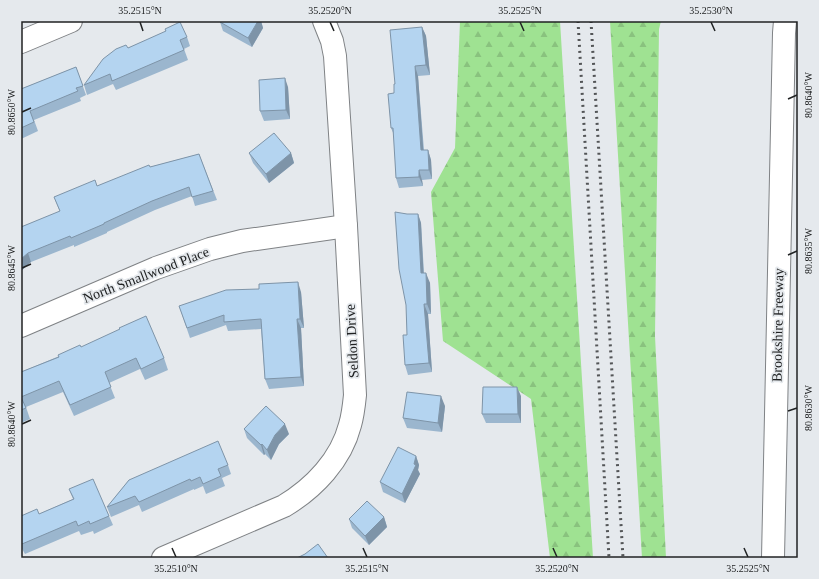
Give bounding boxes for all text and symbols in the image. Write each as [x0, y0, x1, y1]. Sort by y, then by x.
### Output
text: 35.2515°N [118, 5, 162, 16]
text: 35.2520°N [308, 5, 352, 16]
text: 35.2525°N [498, 5, 542, 16]
text: 35.2530°N [689, 5, 733, 16]
text: 80.8640°W [803, 71, 814, 118]
text: 80.8650°W [6, 88, 17, 135]
text: 80.8635°W [803, 227, 814, 274]
text: 80.8645°W [6, 244, 17, 291]
street label: North Smallwood Place [81, 244, 211, 306]
street label: Brookshire Freeway [770, 268, 786, 382]
street label: Seldon Drive [343, 304, 361, 378]
text: 80.8630°W [803, 384, 814, 431]
text: 80.8640°W [6, 400, 17, 447]
text: 35.2510°N [154, 563, 198, 574]
text: 35.2515°N [345, 563, 389, 574]
text: 35.2520°N [535, 563, 579, 574]
text: 35.2525°N [726, 563, 770, 574]

